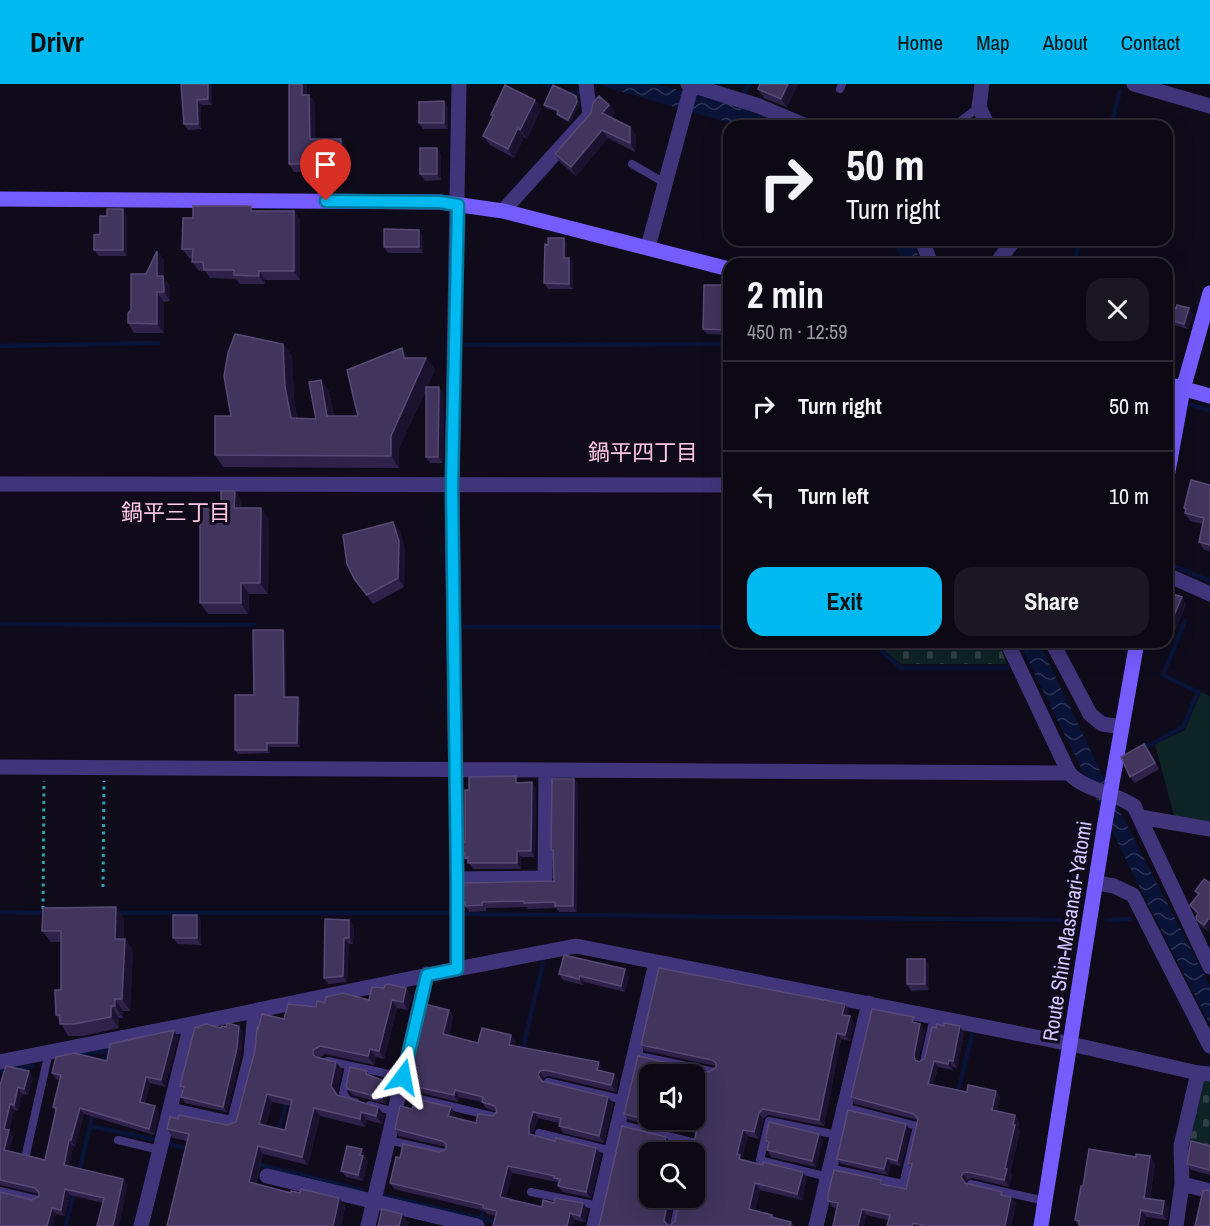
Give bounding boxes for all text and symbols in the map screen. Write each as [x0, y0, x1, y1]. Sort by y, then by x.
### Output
text: Drivr [30, 23, 84, 61]
text: Home [897, 28, 943, 57]
text: Map [976, 28, 1010, 57]
text: About [1043, 28, 1088, 57]
text: Contact [1121, 28, 1180, 57]
text: 50 m [846, 137, 925, 193]
pin [300, 139, 351, 201]
icon: right [747, 144, 825, 222]
icon: arrive [309, 148, 342, 181]
text: Turn right [846, 191, 940, 227]
text: 2 min [747, 271, 824, 319]
button: close [1086, 278, 1149, 341]
text: 450 m · 12:59 [747, 318, 847, 345]
icon: right [747, 390, 780, 423]
text: Turn right [798, 391, 882, 421]
text: 50 m [1109, 391, 1149, 421]
district label: 鍋平四丁目 [588, 437, 698, 467]
icon: left [747, 480, 780, 513]
text: Turn left [798, 481, 869, 511]
text: 10 m [1109, 481, 1149, 511]
district label: 鍋平三丁目 [121, 497, 231, 527]
button: Exit [747, 567, 942, 636]
button: Share [954, 567, 1149, 636]
street label: Route Shin-Masanari-Yatomi [1035, 819, 1099, 1043]
position arrow [371, 1045, 435, 1109]
map controls [639, 1064, 705, 1208]
button: sound [639, 1064, 705, 1130]
button: search [639, 1142, 705, 1208]

